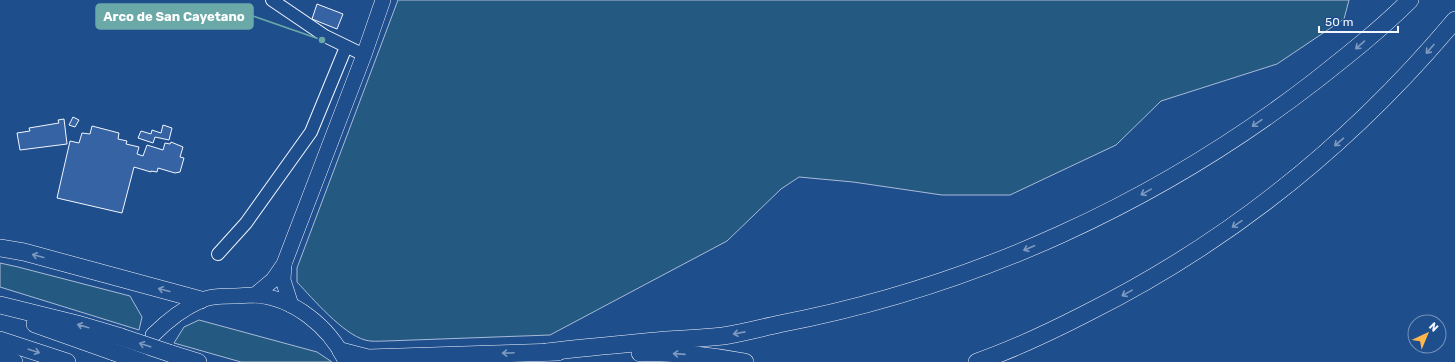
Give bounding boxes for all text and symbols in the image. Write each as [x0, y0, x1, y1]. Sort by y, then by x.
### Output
callout: Arco de San Cayetano [96, 4, 253, 29]
scale bar [1319, 8, 1398, 34]
text: Arco de San Cayetano [103, 9, 245, 24]
text: 50 m [1325, 15, 1353, 29]
one-way arrow [1355, 40, 1366, 49]
one-way arrow [1425, 44, 1434, 55]
one-way arrow [1252, 119, 1263, 127]
one-way arrow [1333, 138, 1344, 147]
one-way arrow [1141, 188, 1153, 196]
one-way arrow [1232, 220, 1243, 228]
one-way arrow [1024, 244, 1036, 252]
one-way arrow [32, 252, 45, 259]
one-way arrow [157, 286, 170, 293]
one-way arrow [1122, 290, 1134, 297]
north arrow [1407, 314, 1447, 354]
text: N [1426, 320, 1441, 335]
one-way arrow [77, 322, 90, 329]
one-way arrow [732, 329, 745, 337]
one-way arrow [139, 341, 152, 348]
one-way arrow [27, 348, 40, 355]
one-way arrow [502, 349, 515, 357]
one-way arrow [673, 350, 686, 357]

